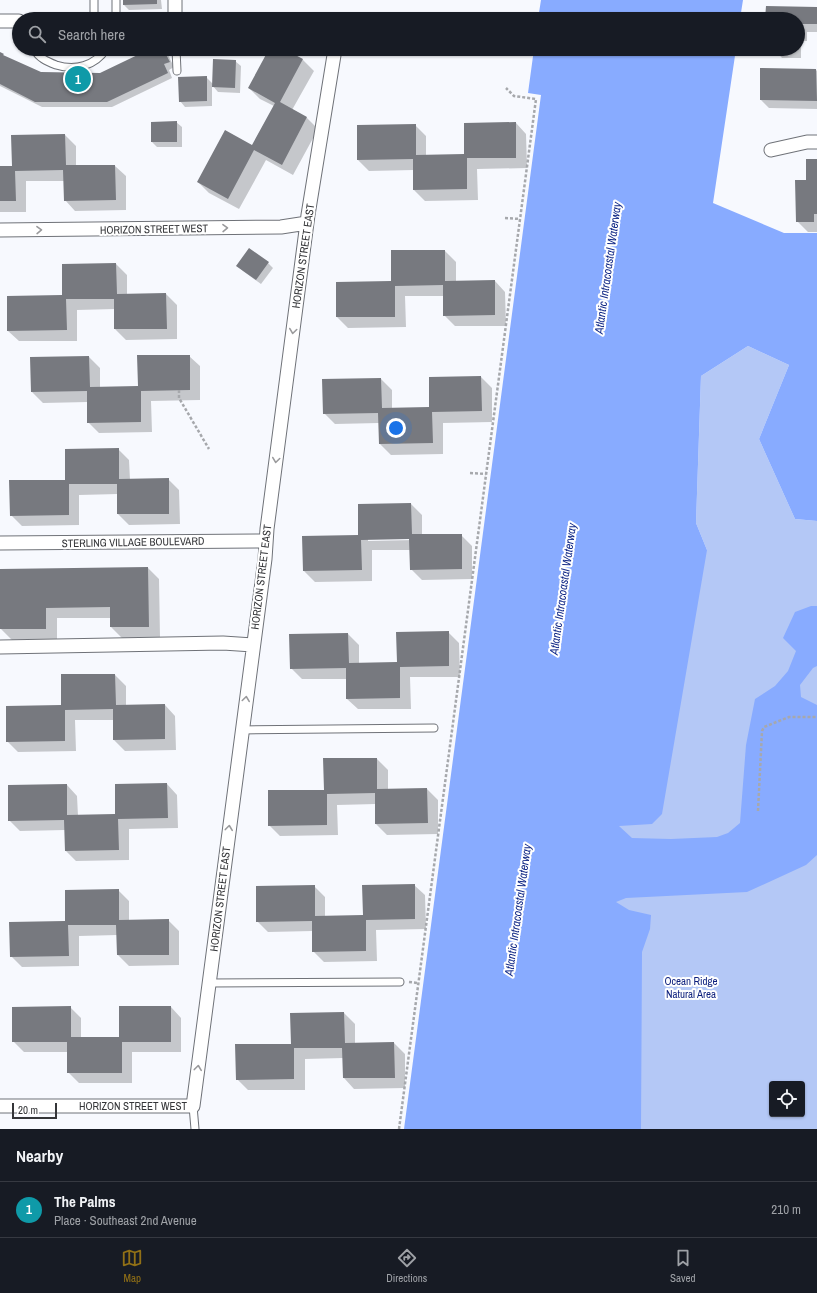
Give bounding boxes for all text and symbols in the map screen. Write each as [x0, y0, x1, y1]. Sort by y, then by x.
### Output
search box [12, 12, 805, 56]
icon: search [26, 23, 48, 45]
text: Search here [58, 24, 125, 45]
pin: 1 [65, 64, 91, 94]
water label: Atlantic Intracoastal Waterway [591, 200, 625, 336]
street label: HORIZON STREET EAST [289, 202, 317, 309]
street label: HORIZON STREET WEST [100, 221, 209, 237]
one-way arrow [222, 224, 228, 232]
one-way arrow [36, 226, 42, 234]
one-way arrow [289, 328, 298, 334]
your location [386, 418, 406, 438]
one-way arrow [272, 457, 281, 463]
water label: Atlantic Intracoastal Waterway [546, 521, 580, 657]
street label: HORIZON STREET EAST [248, 523, 274, 630]
street label: STERLING VILLAGE BOULEVARD [62, 534, 204, 550]
one-way arrow [241, 696, 250, 702]
one-way arrow [224, 825, 233, 831]
water label: Atlantic Intracoastal Waterway [501, 842, 535, 978]
street label: HORIZON STREET EAST [207, 845, 233, 952]
park label: Ocean Ridge Natural Area [664, 974, 718, 1001]
one-way arrow [193, 1065, 202, 1071]
map controls [769, 1081, 805, 1117]
button: locate [769, 1081, 805, 1117]
street label: HORIZON STREET WEST [79, 1099, 188, 1113]
scale bar [12, 1101, 57, 1120]
text: 20 m [18, 1103, 38, 1117]
text: Nearby [16, 1144, 63, 1167]
text: The Palms [54, 1191, 116, 1212]
text: 1 [26, 1201, 32, 1218]
text: 210 m [771, 1201, 801, 1218]
text: Place · Southeast 2nd Avenue [54, 1212, 197, 1229]
tab: Map [121, 1247, 143, 1285]
tab: Directions [386, 1247, 427, 1285]
tab: Saved [670, 1247, 696, 1285]

